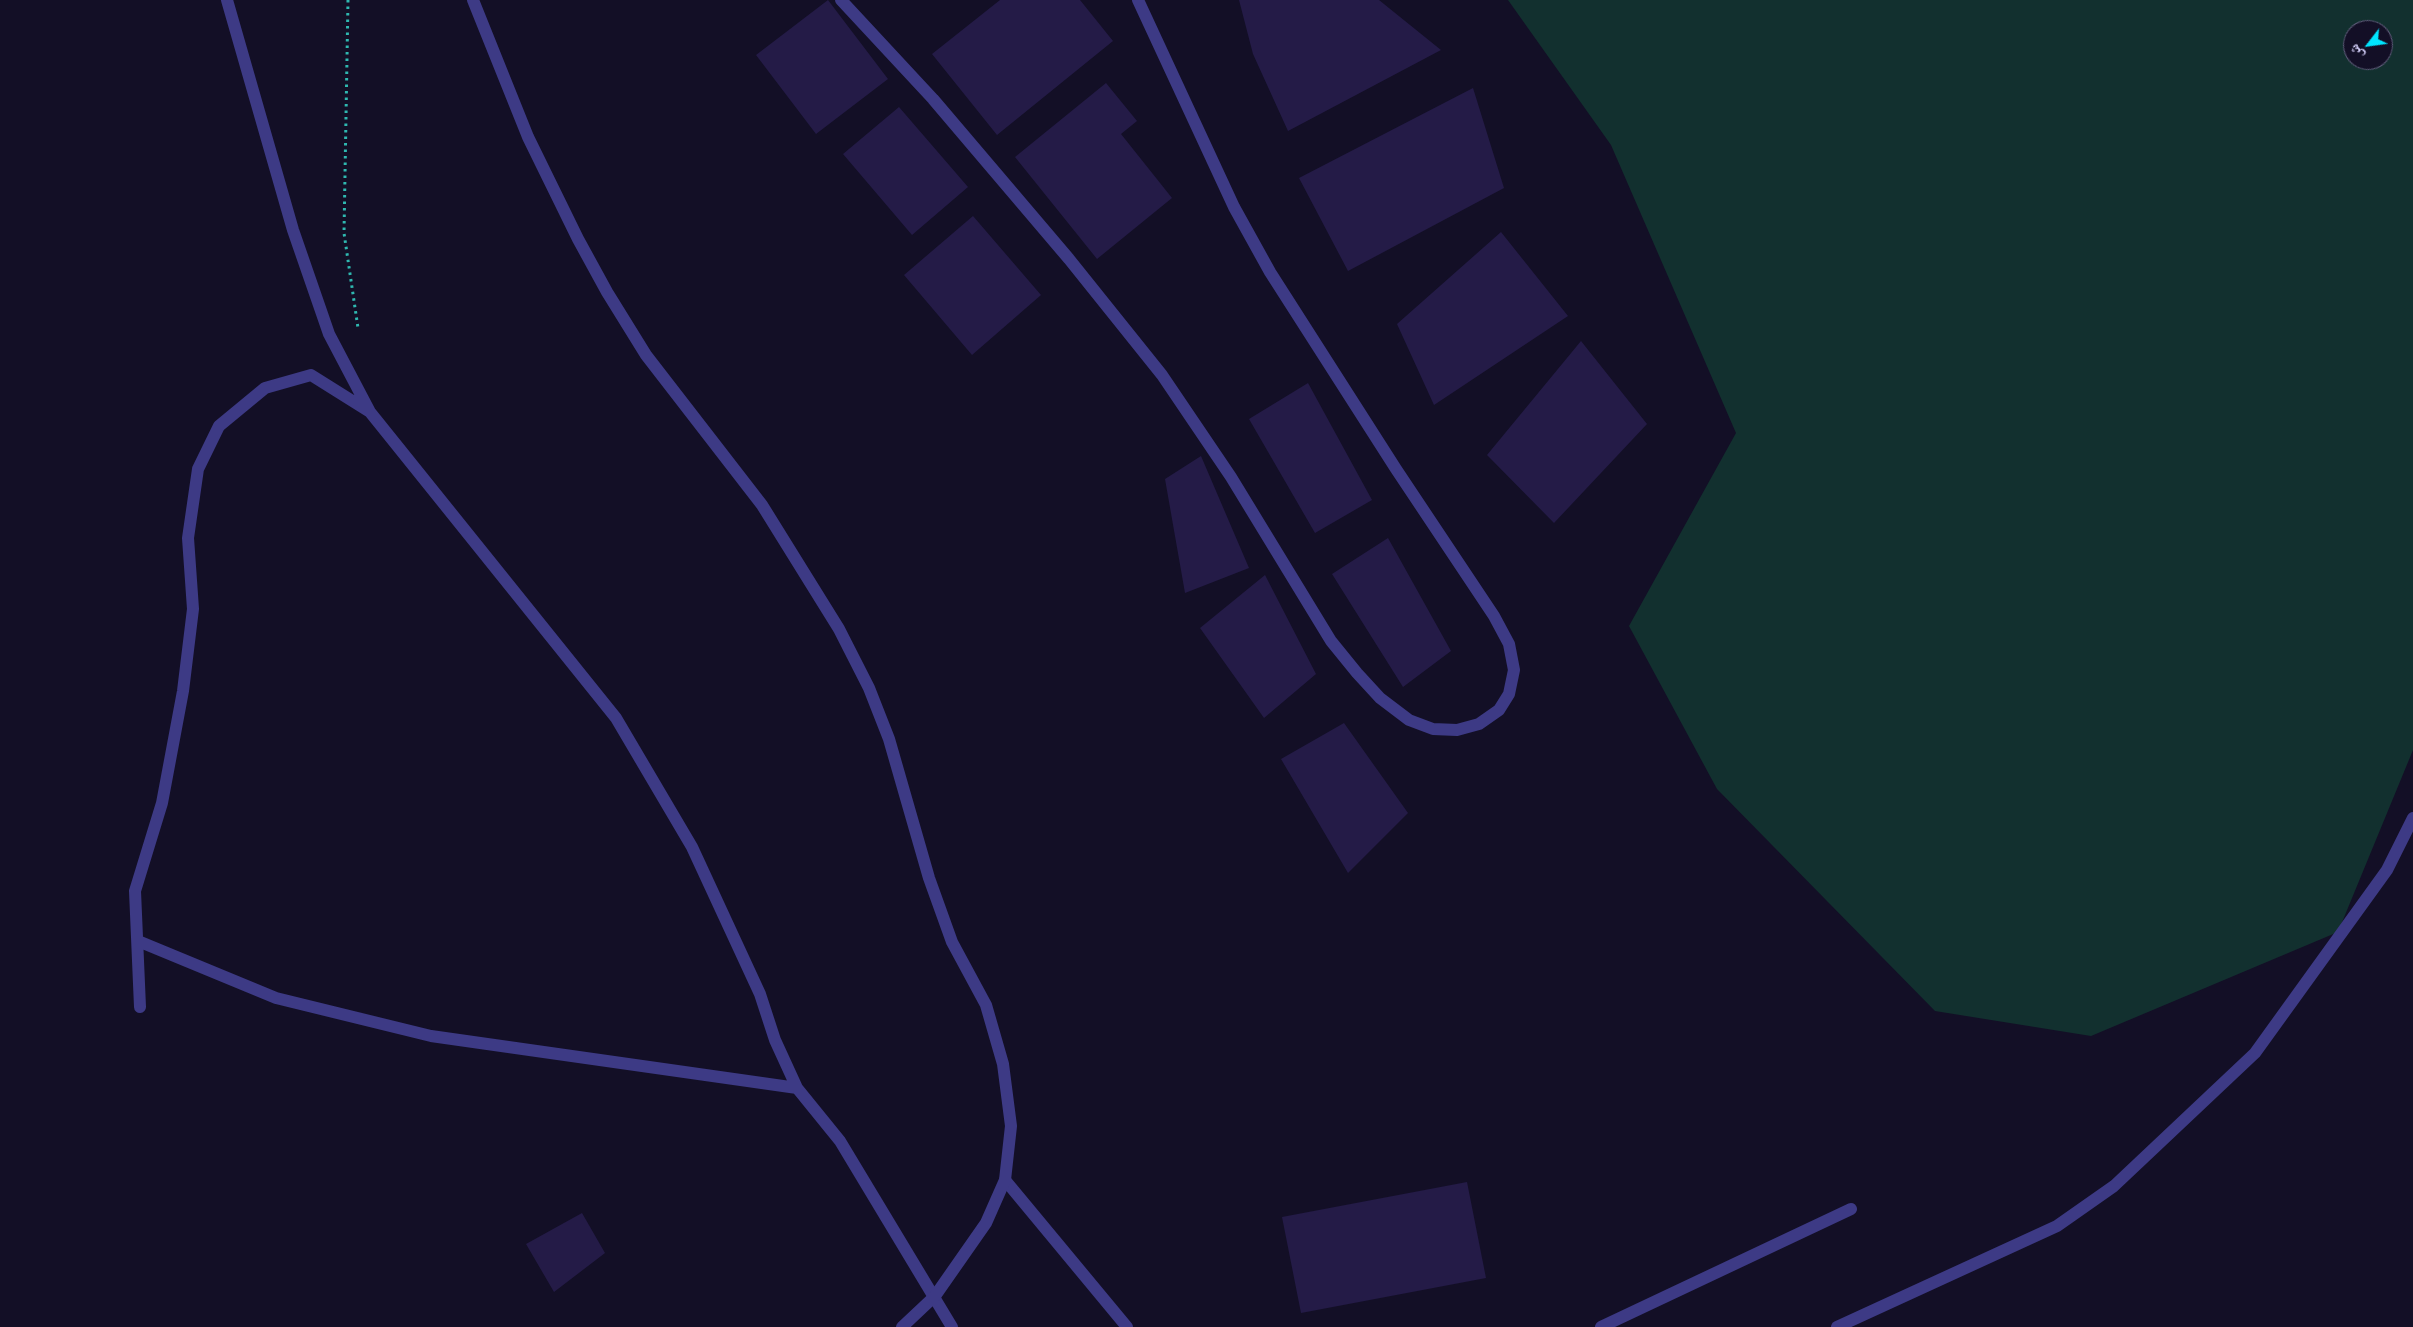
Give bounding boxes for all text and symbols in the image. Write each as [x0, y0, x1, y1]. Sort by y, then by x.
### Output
north arrow [2343, 20, 2393, 70]
text: ش [2344, 41, 2368, 63]

